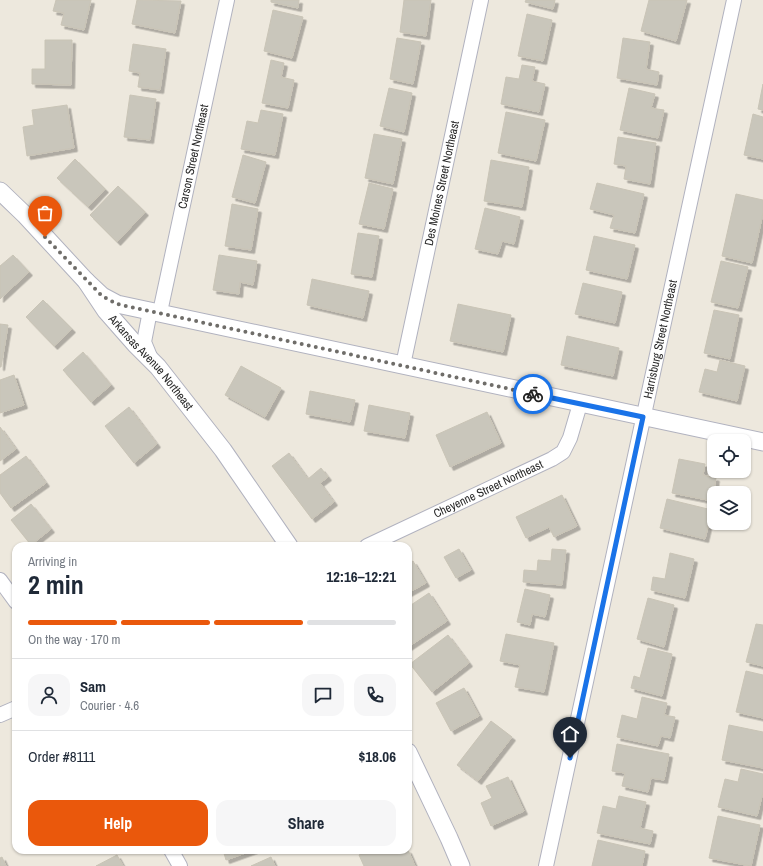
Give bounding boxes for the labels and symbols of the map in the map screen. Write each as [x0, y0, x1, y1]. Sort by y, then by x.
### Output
street label: Carson Street Northeast [174, 103, 212, 210]
street label: Des Moines Street Northeast [421, 119, 463, 247]
pin [28, 196, 62, 237]
street label: Harrisburg Street Northeast [640, 278, 681, 400]
street label: Arkansas Avenue Northeast [104, 311, 197, 414]
courier [513, 374, 553, 414]
street label: Cheyenne Street Northeast [431, 456, 546, 522]
pin [553, 717, 587, 758]

